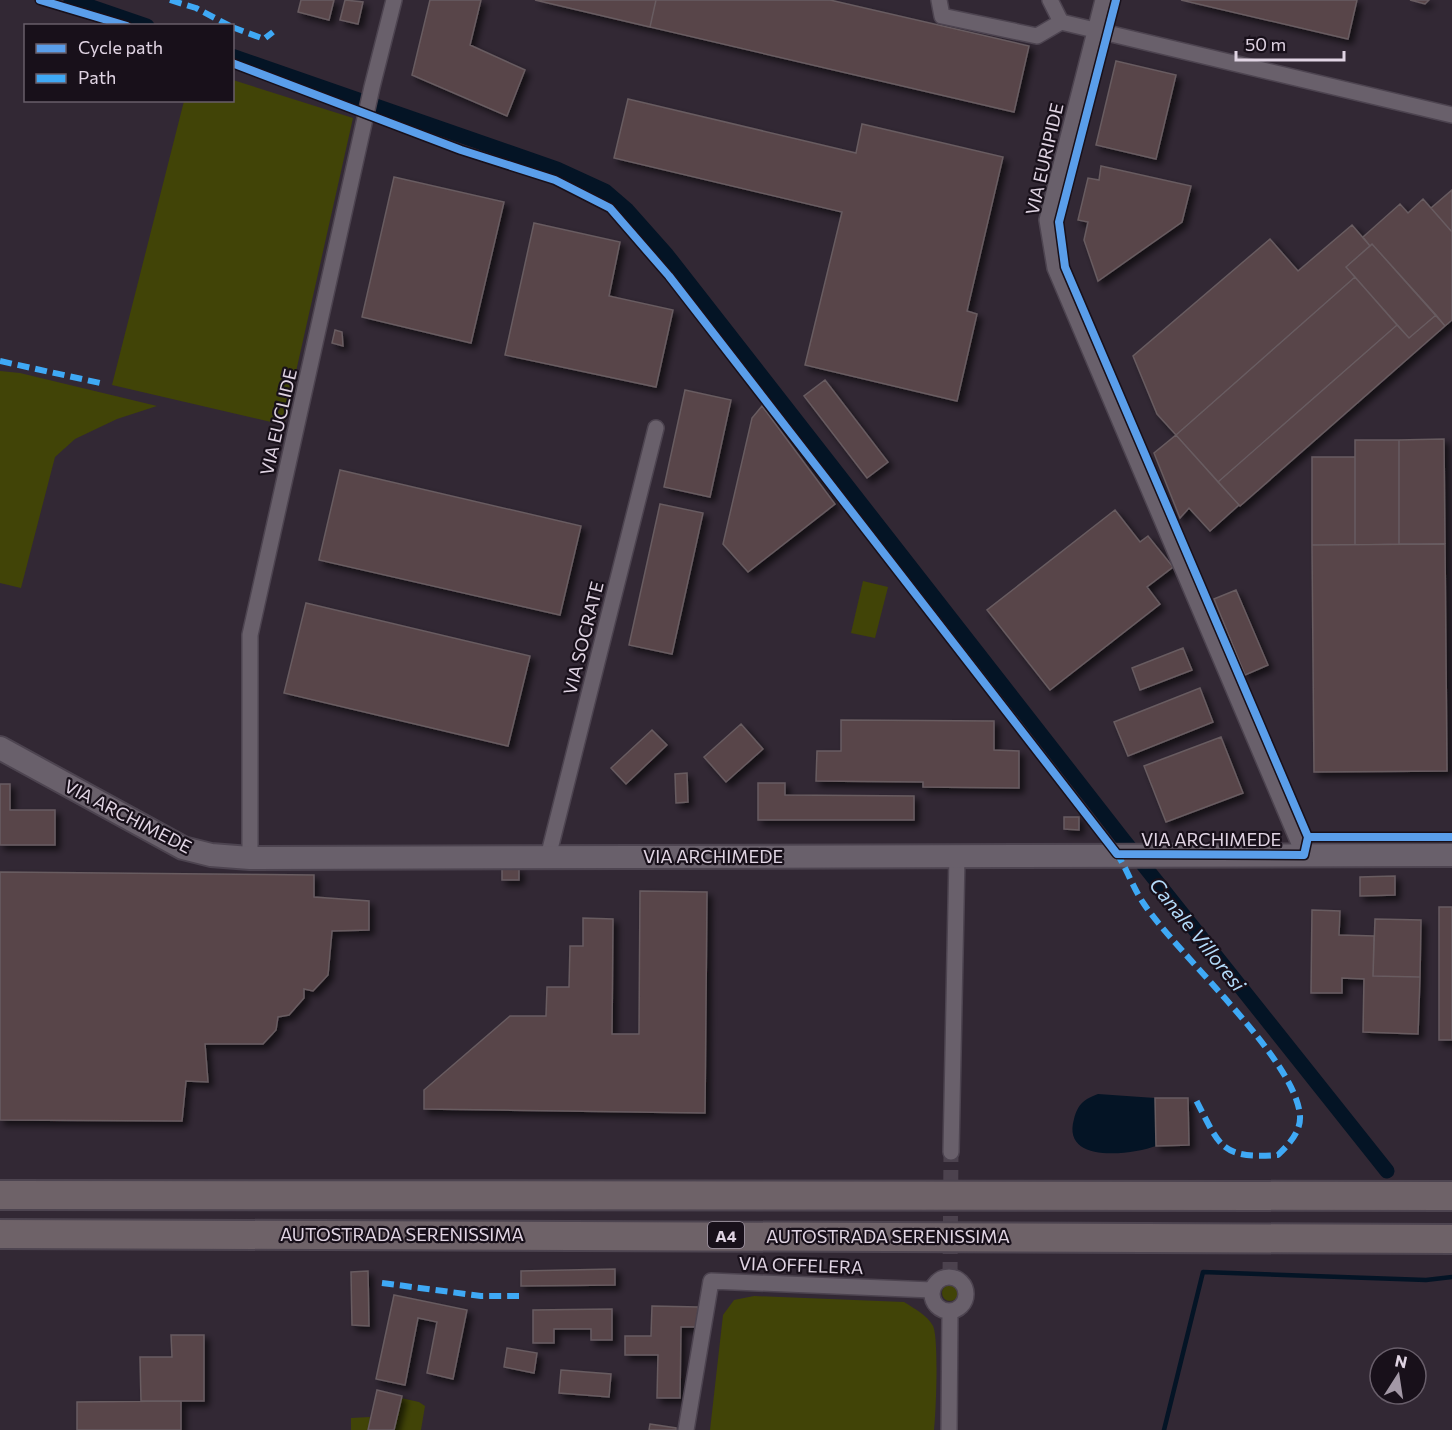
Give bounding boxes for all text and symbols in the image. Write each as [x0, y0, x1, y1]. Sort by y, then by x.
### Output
legend [24, 24, 234, 102]
scale bar [1236, 24, 1344, 62]
text: 50 m [1245, 33, 1286, 55]
text: Cycle path [78, 36, 163, 58]
text: Path [78, 66, 116, 88]
street label: VIA EURIPIDE [1020, 101, 1068, 217]
street label: VIA EUCLIDE [255, 367, 301, 477]
street label: VIA SOCRATE [558, 579, 608, 697]
street label: VIA ARCHIMEDE [61, 774, 195, 858]
street label: VIA ARCHIMEDE [1141, 828, 1281, 850]
street label: VIA ARCHIMEDE [643, 845, 783, 867]
water label: Canale Villoresi [1145, 872, 1252, 996]
road number: A4 [708, 1222, 744, 1248]
street label: AUTOSTRADA SERENISSIMA [280, 1223, 524, 1245]
street label: AUTOSTRADA SERENISSIMA [766, 1225, 1010, 1247]
street label: VIA OFFELERA [738, 1252, 864, 1278]
north arrow [1368, 1346, 1428, 1406]
text: N [1393, 1350, 1409, 1371]

